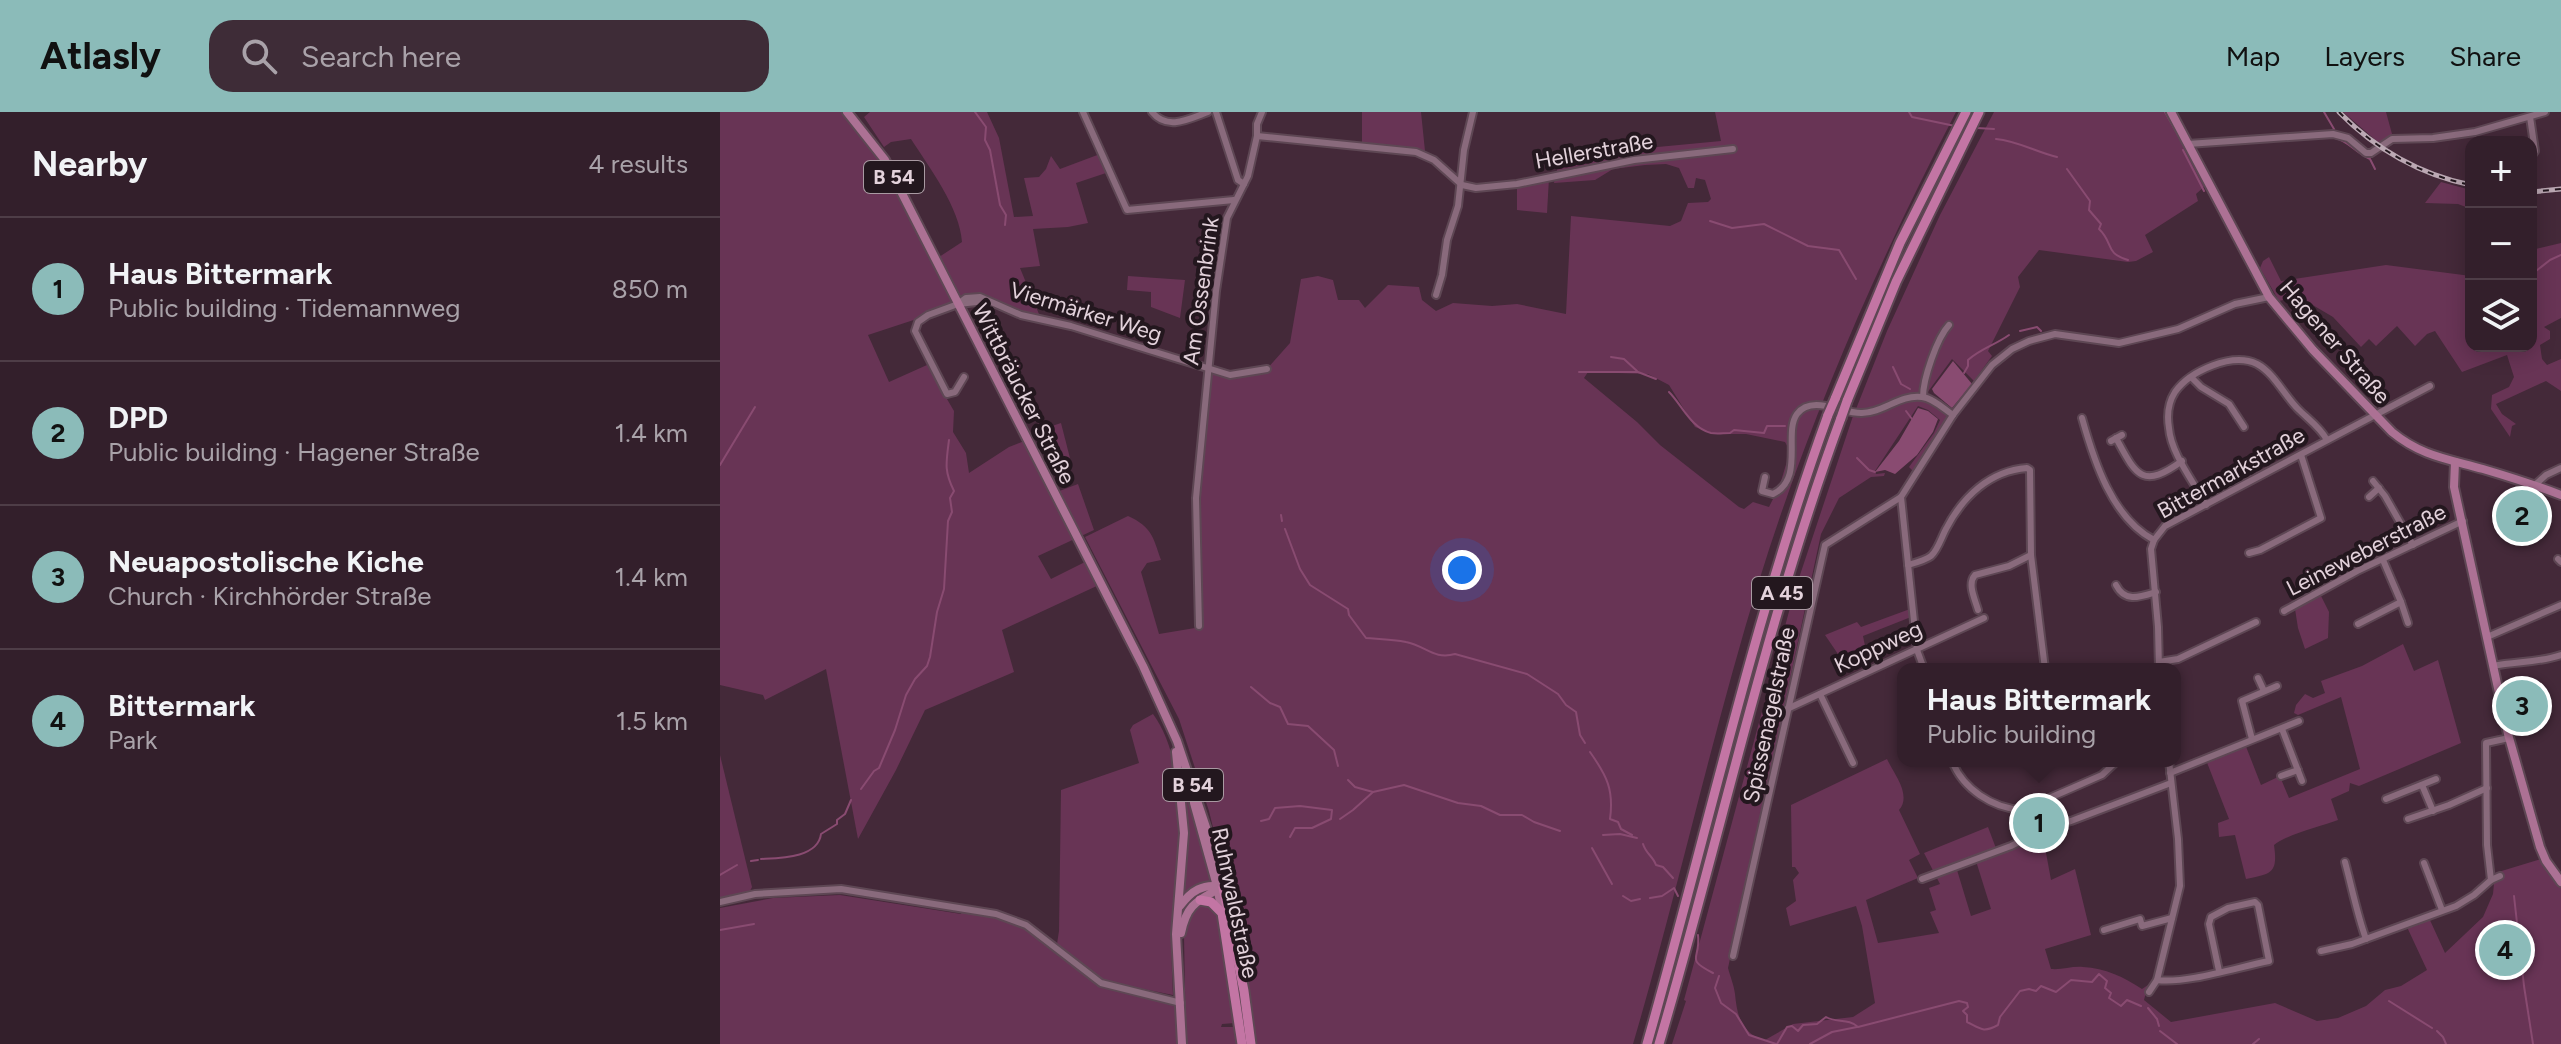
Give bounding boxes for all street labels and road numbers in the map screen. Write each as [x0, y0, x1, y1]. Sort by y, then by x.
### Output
street label: Hellerstraße [1533, 127, 1655, 175]
road number: B 54 [864, 161, 924, 193]
street label: Am Ossenbrink [1177, 215, 1225, 367]
street label: Hagener Straße [2274, 275, 2396, 409]
street label: Viermärker Weg [1007, 276, 1165, 348]
street label: Wittbräucker Straße [967, 299, 1081, 489]
street label: Bittermarkstraße [2153, 421, 2309, 525]
street label: Leineweberstraße [2282, 498, 2450, 602]
road number: A 45 [1752, 577, 1812, 609]
street label: Koppweg [1830, 615, 1926, 679]
street label: Spissenagelstraße [1737, 625, 1801, 805]
road number: B 54 [1163, 769, 1223, 801]
street label: Ruhrwaldstraße [1206, 825, 1264, 981]

